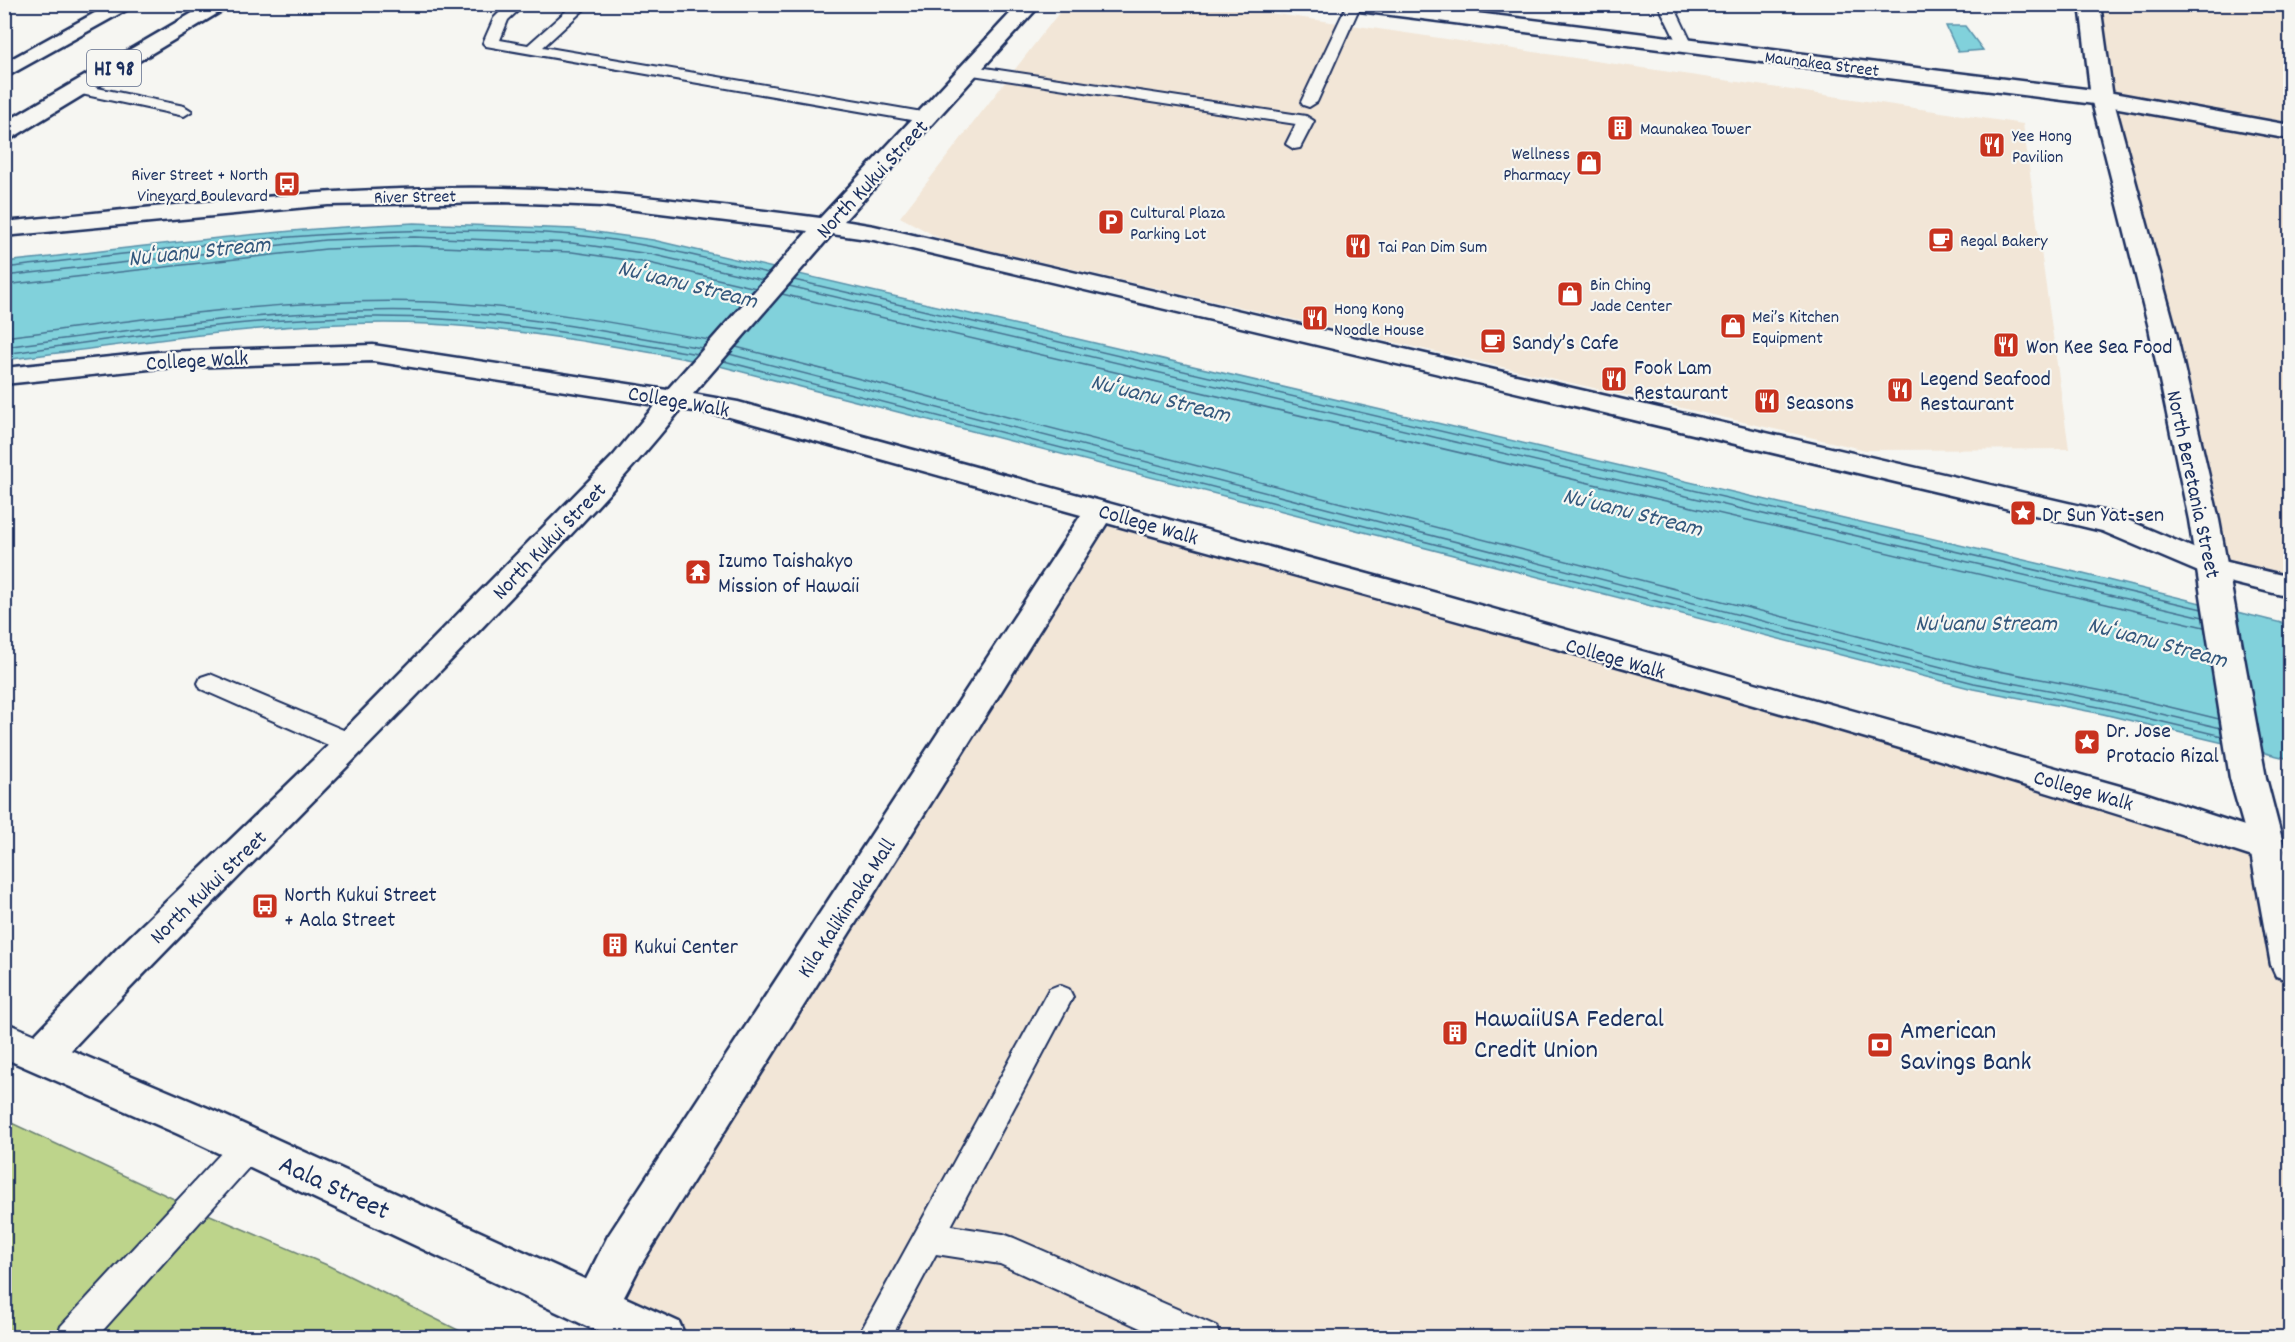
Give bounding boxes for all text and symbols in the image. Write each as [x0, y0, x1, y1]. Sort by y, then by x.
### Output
street label: Maunakea Street [1763, 46, 1881, 85]
road number: HI 98 [87, 50, 141, 86]
building icon: Maunakea Tower [1605, 113, 1635, 143]
street label: North Kukui Street [810, 114, 937, 247]
place label: Maunakea Tower [1640, 118, 1751, 143]
place label: Yee Hong Pavilion [2012, 125, 2072, 171]
restaurant icon: Yee Hong Pavilion [1977, 130, 2007, 160]
place label: Wellness Pharmacy [1503, 143, 1571, 189]
shop icon: Wellness Pharmacy [1574, 148, 1604, 178]
place label: River Street + North Vineyard Boulevard [131, 164, 268, 210]
bus stop icon: River Street + North Vineyard Boulevard [272, 169, 302, 199]
street label: River Street [374, 185, 457, 212]
place label: Cultural Plaza Parking Lot [1130, 202, 1226, 248]
parking icon: Cultural Plaza Parking Lot [1096, 207, 1126, 237]
cafe icon: Regal Bakery [1926, 225, 1956, 255]
water label: Nuʻuanu Stream [127, 229, 273, 277]
place label: Regal Bakery [1960, 230, 2048, 255]
restaurant icon: Tai Pan Dim Sum [1343, 231, 1373, 261]
place label: Tai Pan Dim Sum [1378, 236, 1487, 261]
water label: Nuʻuanu Stream [614, 252, 761, 320]
place label: Bin Ching Jade Center [1590, 274, 1672, 320]
shop icon: Bin Ching Jade Center [1555, 279, 1585, 309]
place label: Hong Kong Noodle House [1334, 298, 1424, 344]
restaurant icon: Hong Kong Noodle House [1300, 303, 1330, 333]
place label: Mei’s Kitchen Equipment [1752, 306, 1839, 352]
shop icon: Mei’s Kitchen Equipment [1718, 311, 1748, 341]
cafe icon: Sandy’s Cafe [1478, 326, 1508, 356]
place label: Sandy’s Cafe [1512, 329, 1619, 360]
restaurant icon: Won Kee Sea Food [1991, 330, 2021, 360]
place label: Won Kee Sea Food [2026, 333, 2173, 364]
street label: College Walk [145, 344, 249, 381]
place label: Fook Lam Restaurant [1634, 354, 1728, 410]
restaurant icon: Fook Lam Restaurant [1599, 364, 1629, 394]
place label: Legend Seafood Restaurant [1920, 365, 2051, 421]
water label: Nuʻuanu Stream [1087, 366, 1234, 434]
restaurant icon: Legend Seafood Restaurant [1885, 375, 1915, 405]
street label: College Walk [625, 379, 731, 428]
restaurant icon: Seasons [1752, 386, 1782, 416]
street label: North Beretania Street [2157, 388, 2227, 582]
place label: Seasons [1786, 389, 1854, 420]
street label: North Kukui Street [486, 477, 615, 608]
water label: Nuʻuanu Stream [1559, 480, 1706, 548]
street label: College Walk [1095, 497, 1202, 555]
place icon: Dr Sun Yat-sen [2008, 498, 2038, 528]
place label: Dr Sun Yat-sen [2042, 501, 2164, 532]
place label: Izumo Taishakyo Mission of Hawaii [718, 547, 859, 603]
temple icon: Izumo Taishakyo Mission of Hawaii [683, 557, 713, 587]
water label: Nu'uanu Stream [1915, 608, 2058, 642]
water label: Nuʻuanu Stream [2084, 609, 2231, 679]
street label: College Walk [1562, 631, 1669, 689]
place label: Dr. Jose Protacio Rizal [2106, 717, 2219, 773]
place icon: Dr. Jose Protacio Rizal [2072, 727, 2102, 757]
street label: College Walk [2030, 763, 2137, 821]
street label: North Kukui Street [144, 824, 275, 953]
street label: Kila Kalikimaka Mall [791, 833, 905, 985]
place label: North Kukui Street + Aala Street [284, 881, 437, 937]
bus stop icon: North Kukui Street + Aala Street [250, 891, 280, 921]
building icon: Kukui Center [600, 930, 630, 960]
place label: Kukui Center [634, 933, 739, 964]
place label: HawaiiUSA Federal Credit Union [1474, 1001, 1664, 1071]
place label: American Savings Bank [1900, 1013, 2032, 1083]
building icon: HawaiiUSA Federal Credit Union [1440, 1018, 1470, 1048]
bank icon: American Savings Bank [1865, 1030, 1895, 1060]
street label: Aala Street [272, 1147, 395, 1232]

